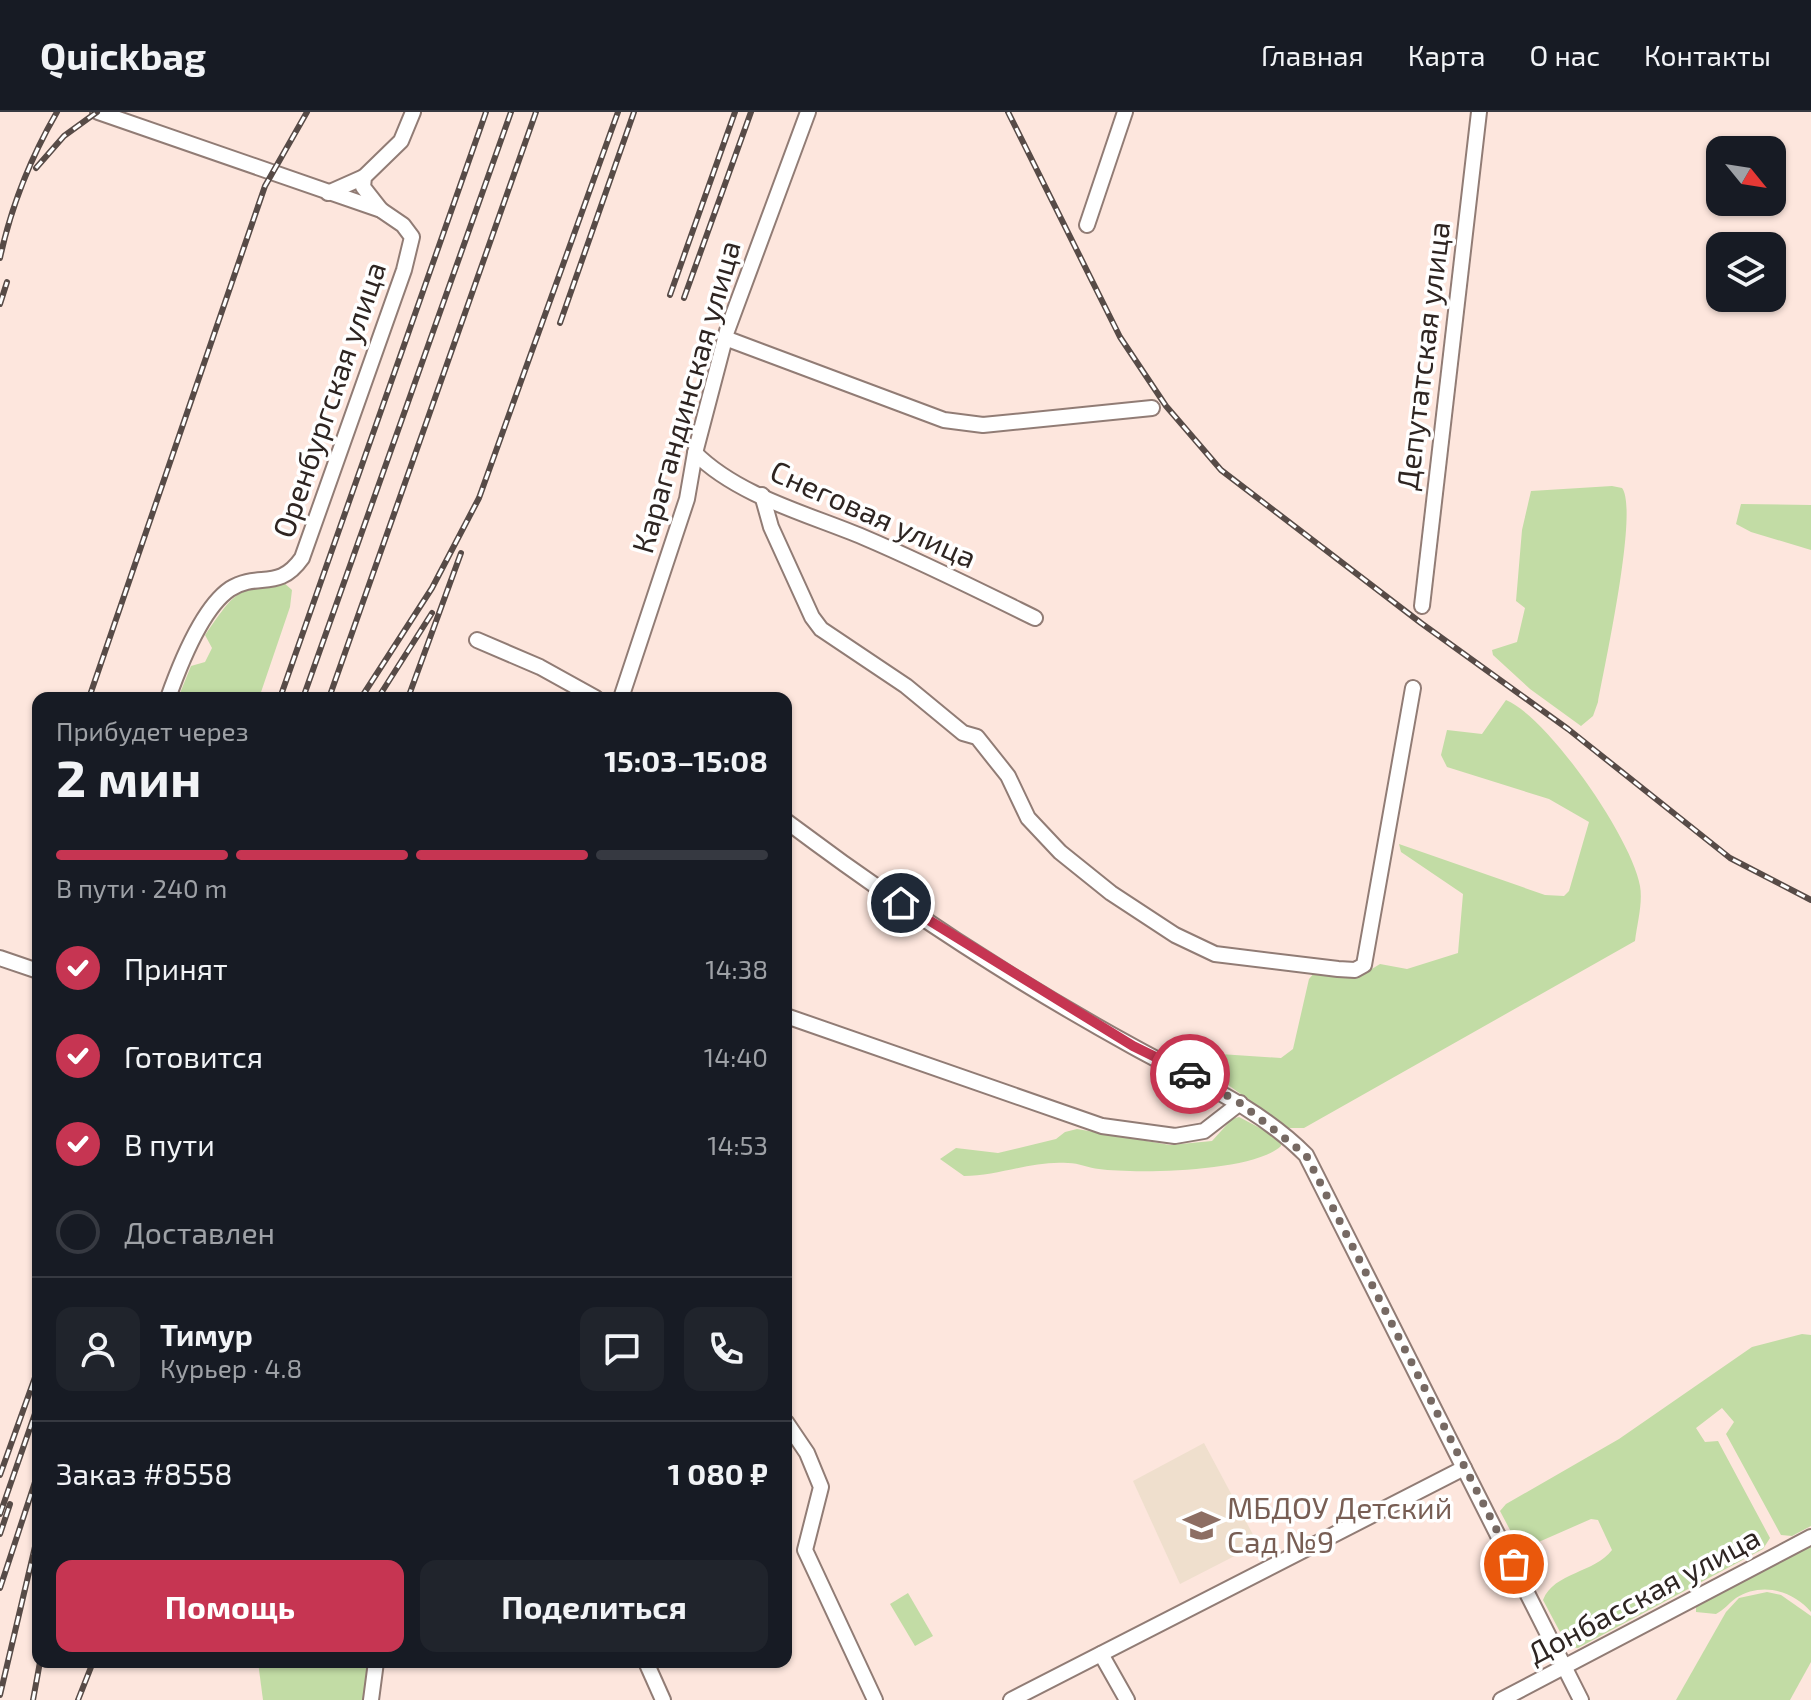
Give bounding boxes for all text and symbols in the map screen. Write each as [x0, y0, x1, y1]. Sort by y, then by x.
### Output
text: Quickbag [40, 32, 206, 78]
text: Главная [1261, 38, 1364, 72]
text: Карта [1408, 38, 1486, 72]
text: О нас [1530, 38, 1600, 72]
text: Контакты [1644, 38, 1771, 72]
north arrow [1706, 136, 1786, 216]
map controls [1706, 136, 1786, 312]
street label: Депутатская улица [1388, 220, 1457, 492]
button: layers [1706, 232, 1786, 312]
street label: Карагандинская улица [623, 236, 748, 557]
street label: Оренбургская улица [264, 257, 393, 542]
street label: Снеговая улица [765, 452, 982, 576]
text: Прибудет через [56, 715, 249, 746]
text: 15:03–15:08 [604, 742, 768, 778]
text: 2 мин [56, 745, 201, 807]
pin [867, 869, 935, 937]
text: В пути · 240 m [56, 872, 227, 903]
icon: home [879, 881, 923, 925]
icon: check [56, 946, 100, 990]
text: Принят [124, 950, 228, 986]
text: 14:38 [705, 953, 768, 984]
icon: check [56, 1034, 100, 1078]
courier [1150, 1034, 1230, 1114]
text: Готовится [124, 1038, 263, 1074]
text: 14:40 [704, 1041, 768, 1072]
icon: car [1168, 1052, 1212, 1096]
icon: check [56, 1122, 100, 1166]
text: В пути [124, 1126, 215, 1162]
text: 14:53 [707, 1129, 768, 1160]
text: Доставлен [124, 1214, 275, 1250]
button: person [56, 1307, 140, 1391]
button: chat [580, 1307, 664, 1391]
button: phone [684, 1307, 768, 1391]
text: Тимур [160, 1316, 253, 1352]
text: Курьер · 4.8 [160, 1352, 302, 1383]
text: Заказ #8558 [56, 1455, 232, 1491]
text: 1 080 ₽ [668, 1455, 768, 1491]
place label: МБДОУ Детский Сад №9 [1227, 1489, 1452, 1559]
school or university icon: МБДОУ Детский Сад №9 [1182, 1507, 1220, 1545]
street label: Донбасская улица [1521, 1518, 1766, 1672]
pin [1480, 1530, 1548, 1598]
icon: bag [1492, 1542, 1536, 1586]
button: Помощь [56, 1560, 404, 1652]
button: Поделиться [420, 1560, 768, 1652]

